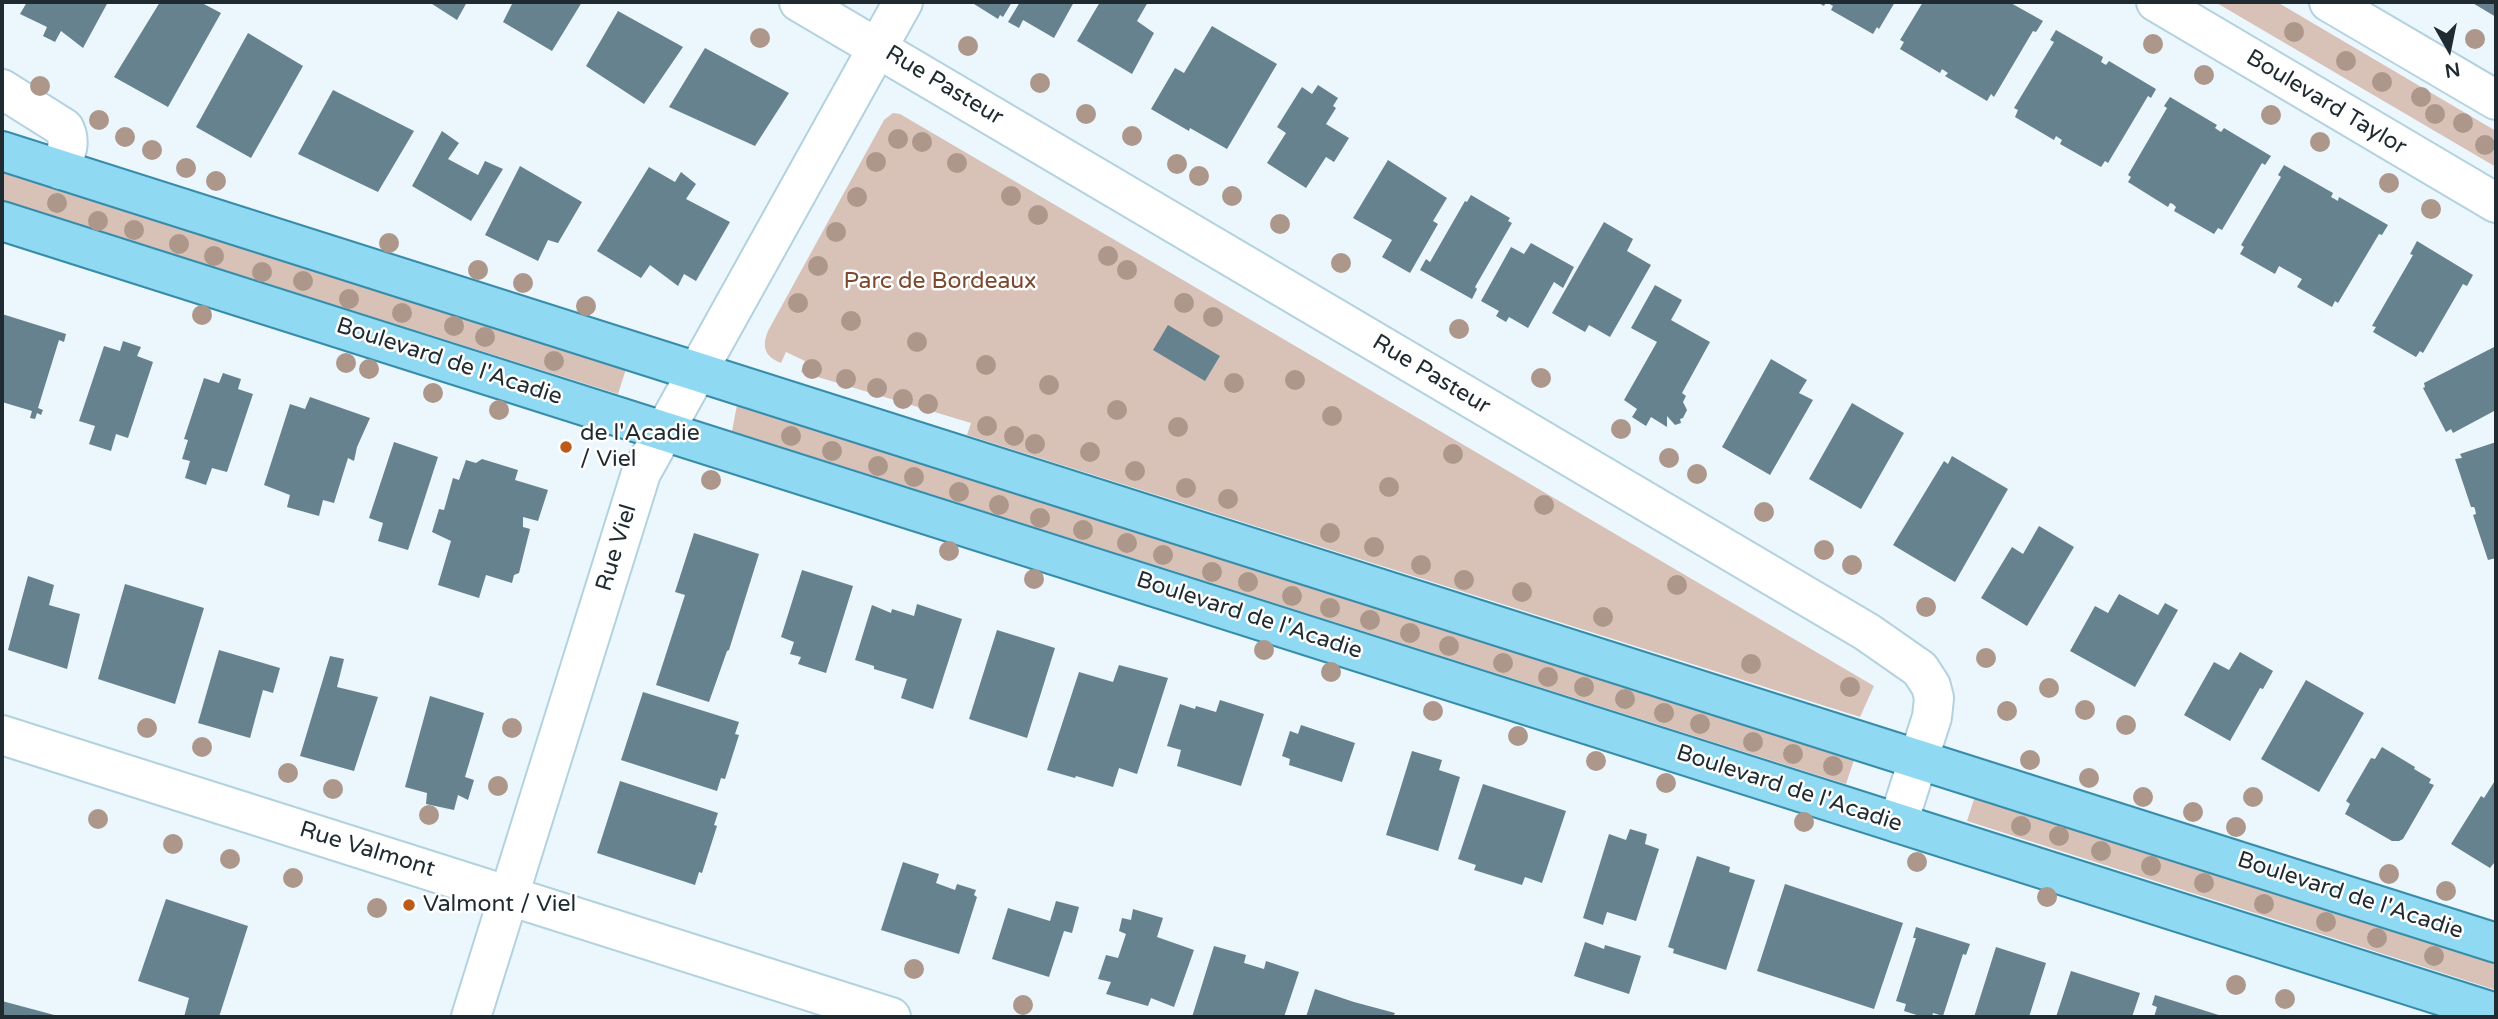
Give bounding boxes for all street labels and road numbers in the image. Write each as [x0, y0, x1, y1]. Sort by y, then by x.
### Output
street label: Rue Pasteur [880, 40, 1008, 132]
street label: Boulevard Taylor [2241, 44, 2411, 162]
street label: Boulevard de l'Acadie [332, 312, 566, 412]
street label: Rue Pasteur [1367, 329, 1495, 421]
street label: Rue Viel [591, 501, 643, 595]
street label: Boulevard de l'Acadie [1132, 566, 1366, 666]
street label: Boulevard de l'Acadie [1672, 739, 1906, 839]
street label: Rue Valmont [296, 816, 438, 884]
street label: Boulevard de l'Acadie [2233, 846, 2467, 946]

